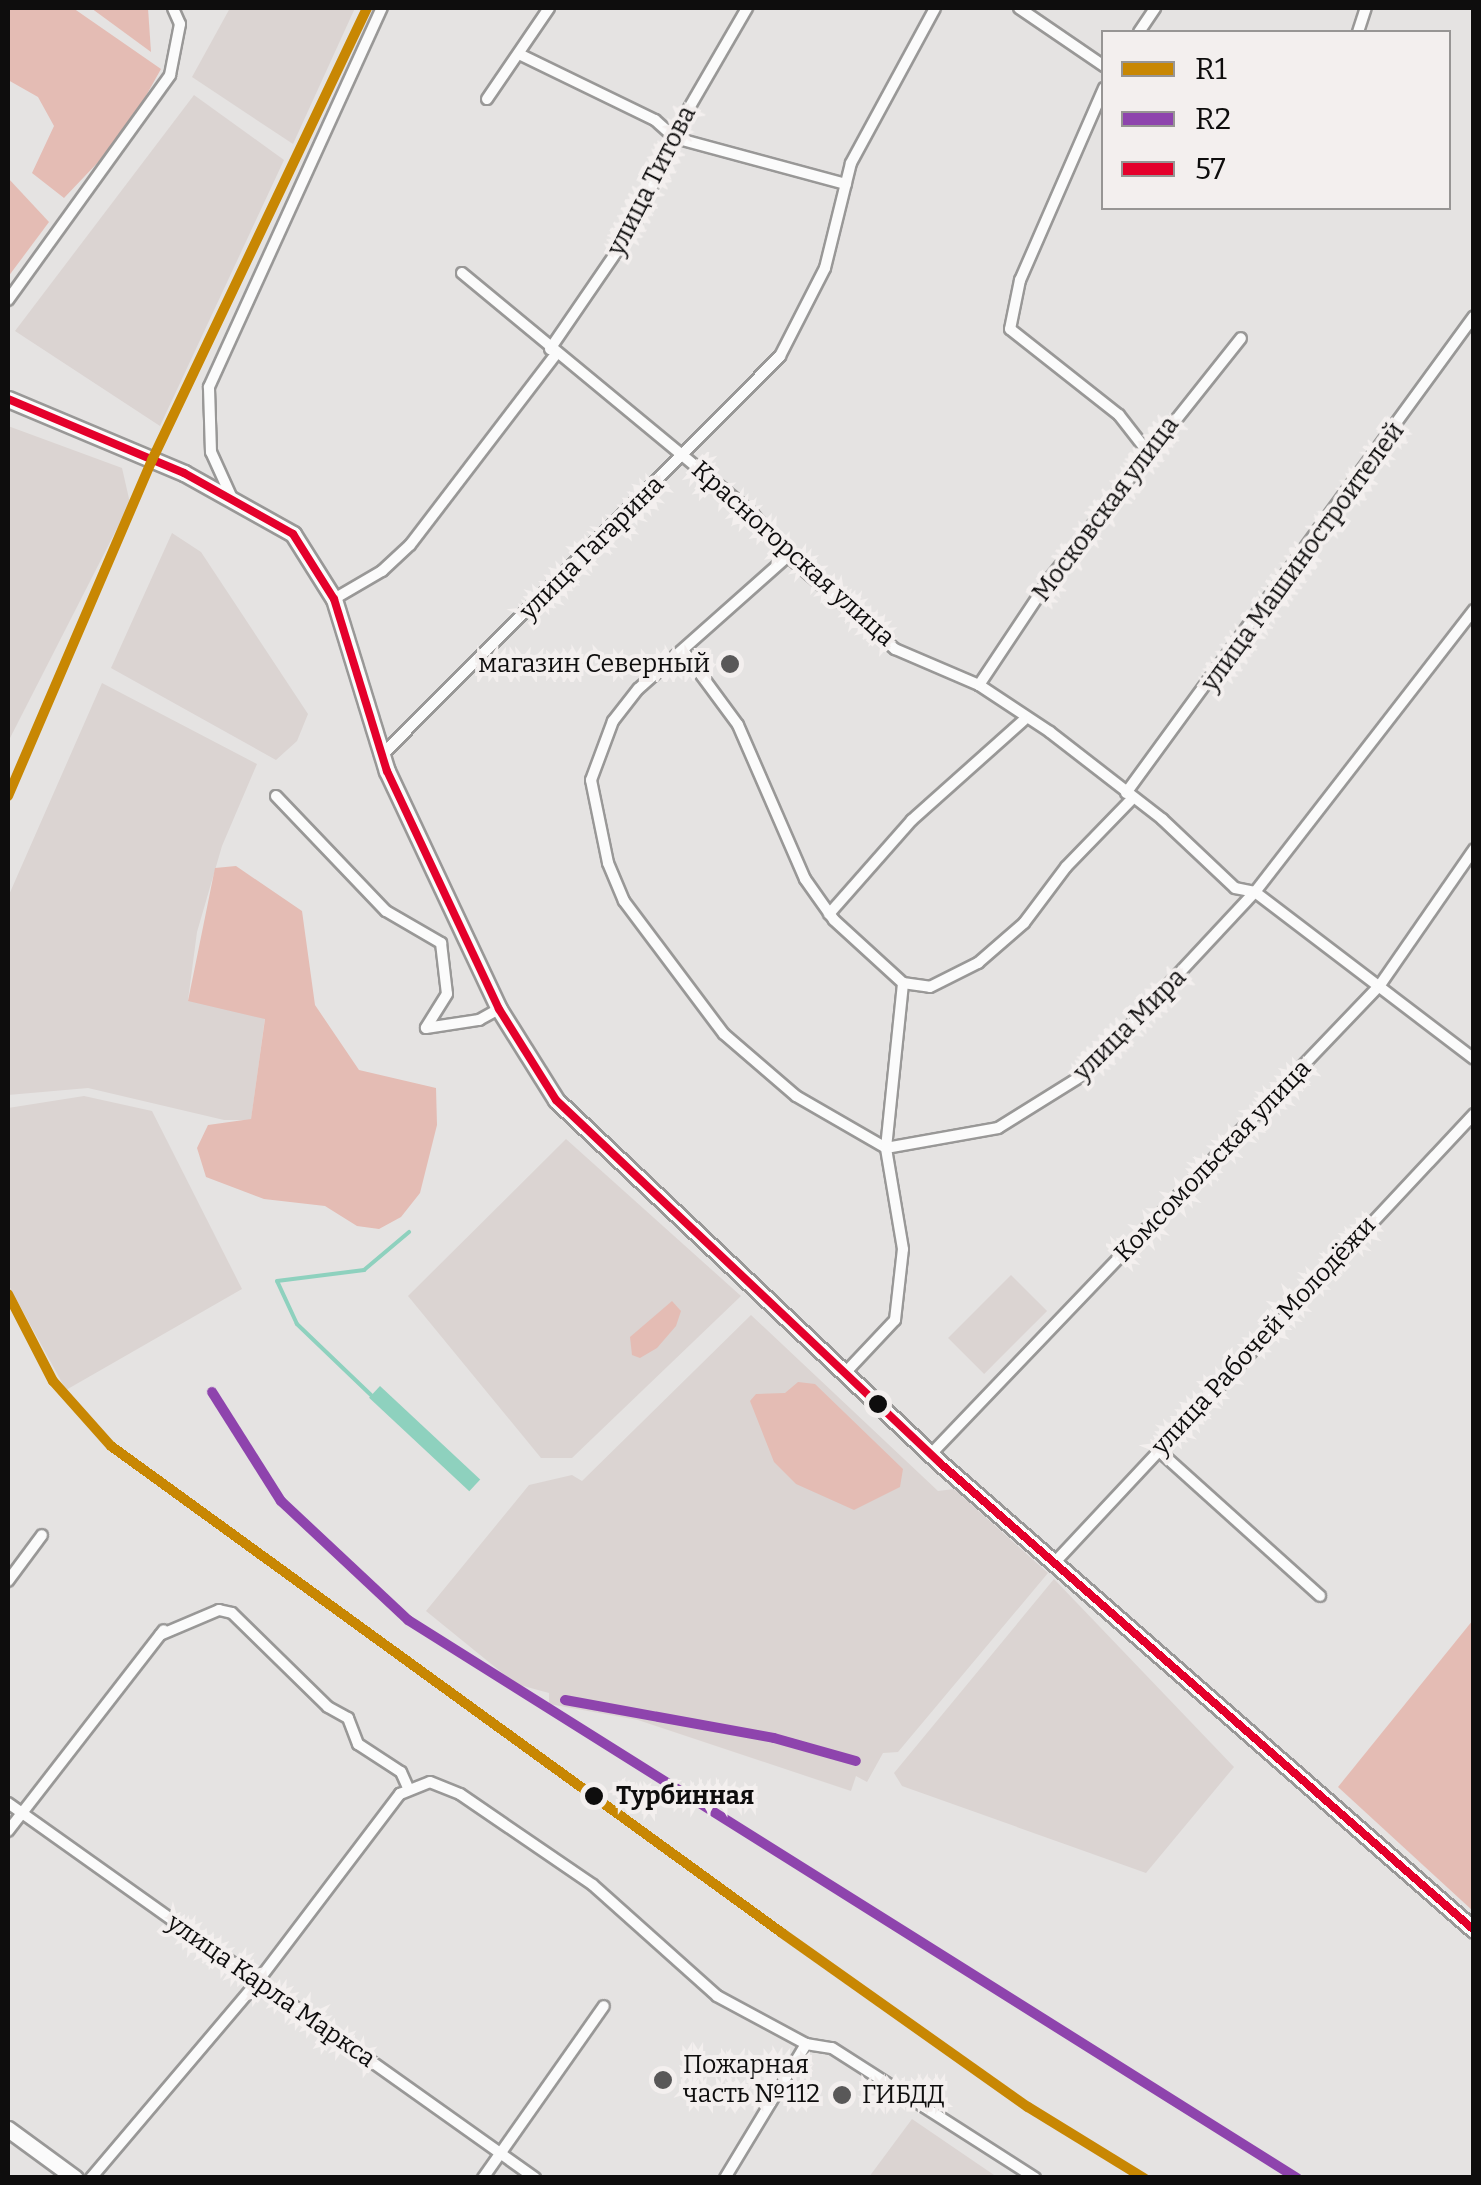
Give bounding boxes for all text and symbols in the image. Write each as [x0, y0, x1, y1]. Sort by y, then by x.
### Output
legend [1101, 30, 1451, 210]
text: R1 [1195, 51, 1227, 87]
street label: улица Титова [602, 101, 702, 261]
text: R2 [1195, 101, 1231, 137]
text: 57 [1195, 151, 1225, 187]
street label: Московская улица [1027, 411, 1185, 607]
street label: улица Машиностроителей [1195, 417, 1411, 697]
street label: Красногорская улица [685, 455, 901, 653]
street label: улица Гагарина [514, 470, 670, 626]
place label: магазин Северный [478, 649, 710, 679]
marker: магазин Северный [719, 653, 741, 675]
street label: улица Мира [1068, 963, 1192, 1087]
street label: Комсомольская улица [1109, 1054, 1317, 1268]
street label: улица Рабочей Молодёжи [1146, 1211, 1382, 1461]
unlabelled marker [868, 1394, 888, 1414]
place label: Турбинная [616, 1781, 754, 1811]
marker: Турбинная [581, 1783, 607, 1809]
street label: улица Карла Маркса [161, 1908, 381, 2074]
place label: Пожарная часть №112 [683, 2051, 820, 2110]
marker: Пожарная часть №112 [652, 2069, 674, 2091]
place label: ГИБДД [862, 2080, 945, 2110]
marker: ГИБДД [831, 2084, 853, 2106]

